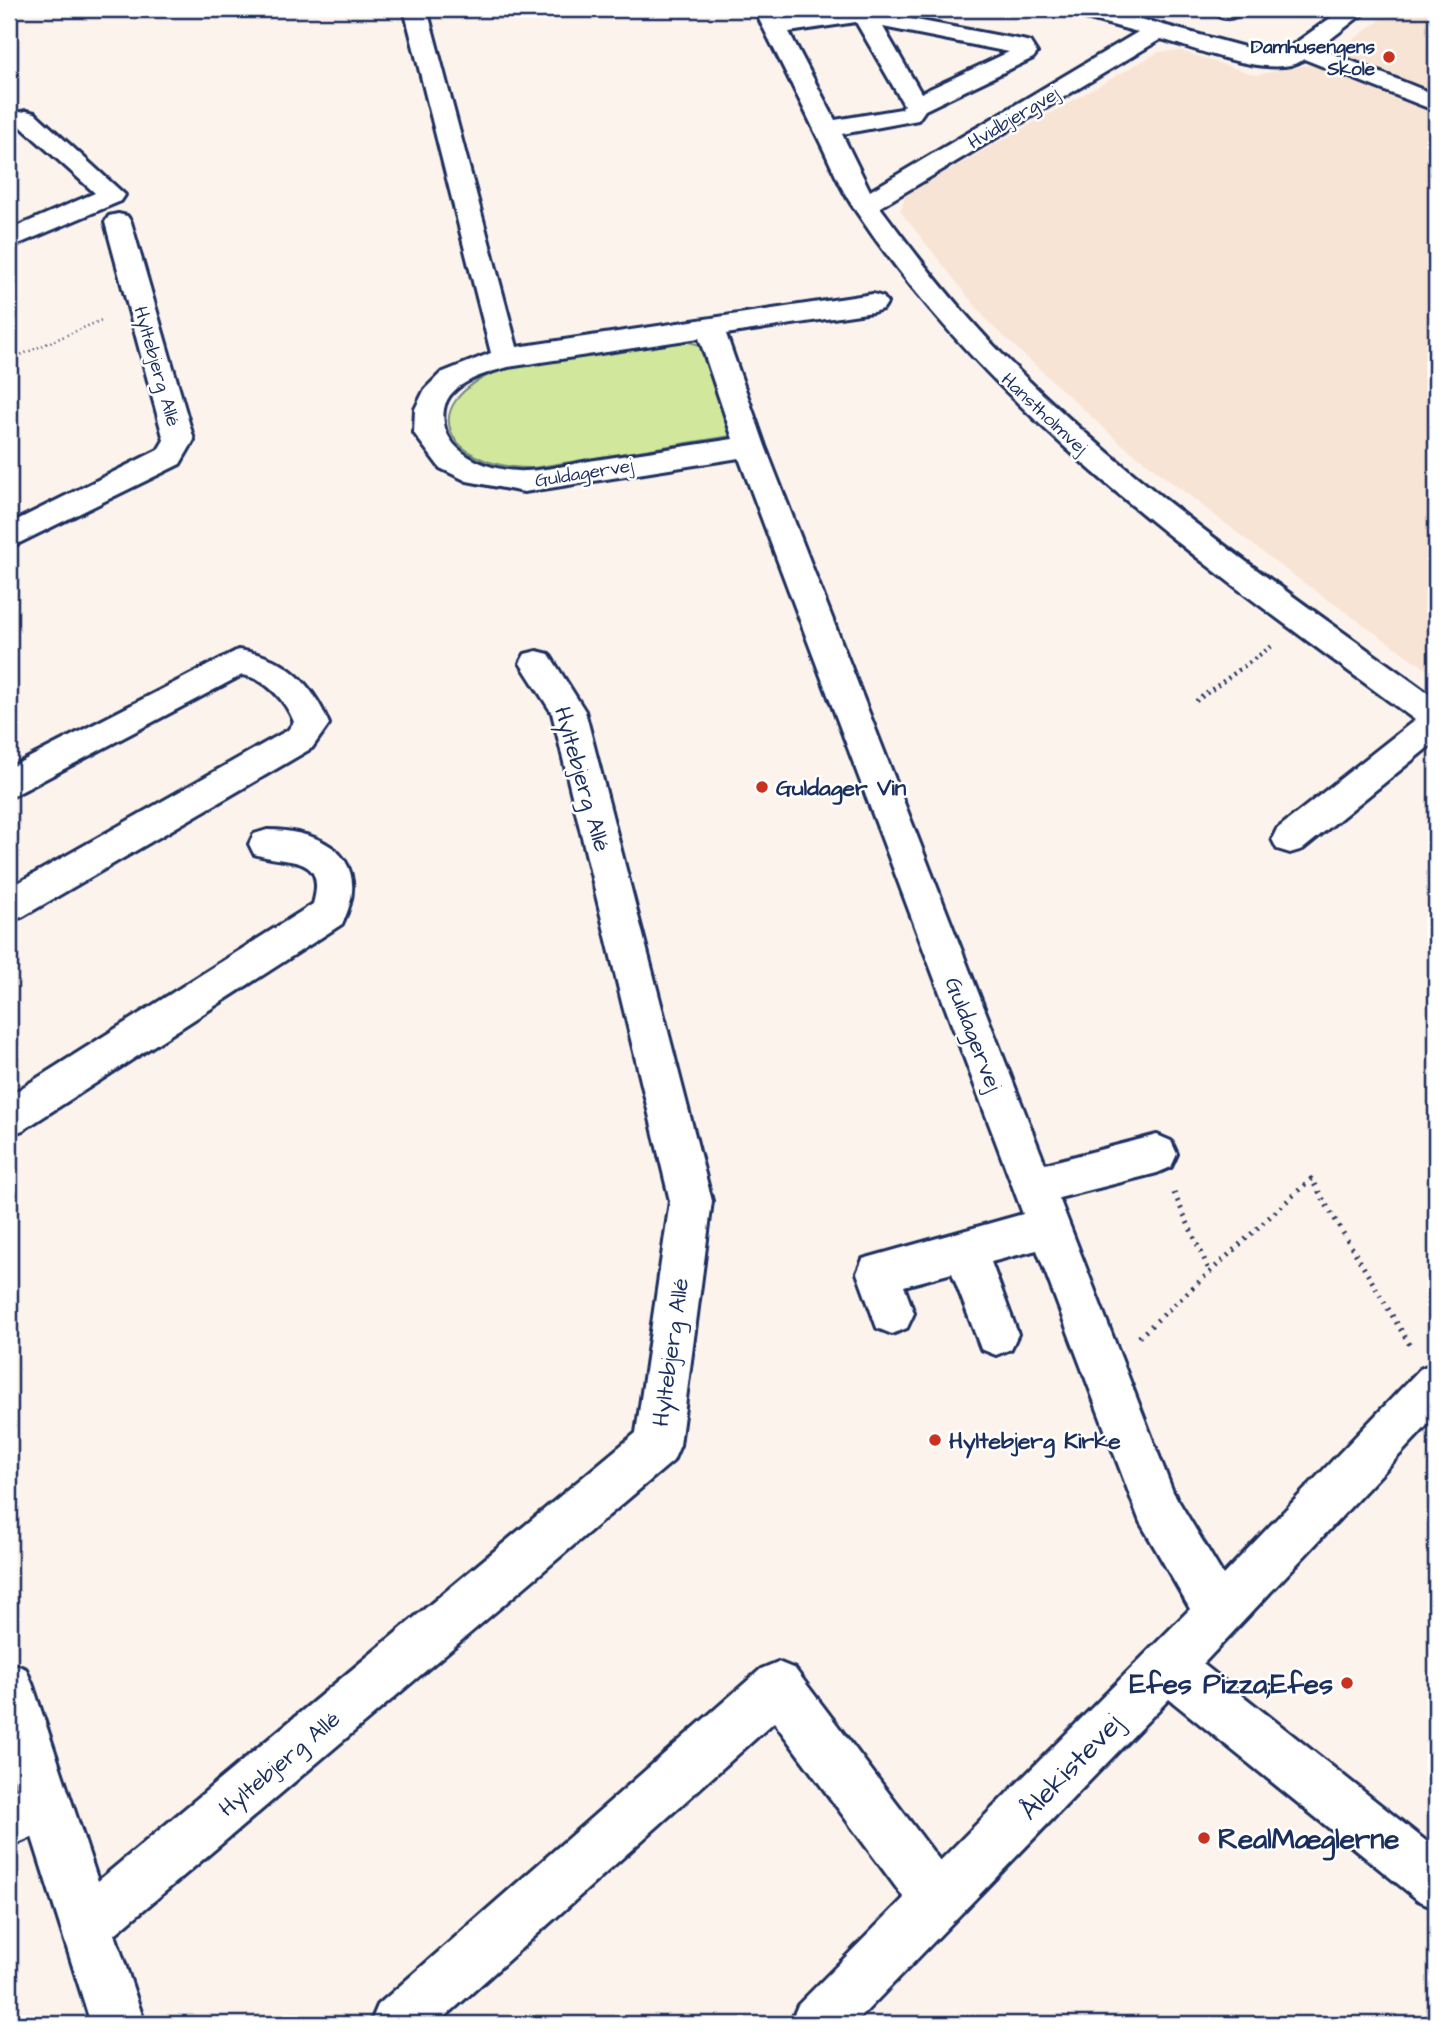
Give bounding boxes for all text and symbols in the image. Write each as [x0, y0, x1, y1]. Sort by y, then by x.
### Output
place label: Damhusengens Skole [1251, 34, 1376, 83]
marker: Damhusengens Skole [1381, 49, 1397, 65]
street label: Hvidbjergvej [963, 80, 1066, 157]
street label: Hyltebjerg Allé [126, 303, 187, 430]
street label: Hanstholmvej [995, 367, 1094, 462]
street label: Guldagervej [533, 452, 636, 496]
street label: Hyltebjerg Allé [545, 703, 618, 856]
place label: Guldager Vin [776, 772, 907, 805]
marker: Guldager Vin [754, 779, 770, 795]
street label: Guldagervej [936, 973, 1010, 1097]
street label: Hyltebjerg Allé [645, 1276, 698, 1429]
place label: Hyltebjerg Kirke [949, 1425, 1121, 1459]
marker: Hyltebjerg Kirke [927, 1432, 943, 1448]
place label: Efes Pizza;Efes [1129, 1665, 1333, 1704]
marker: Efes Pizza;Efes [1339, 1675, 1355, 1691]
street label: Hyltebjerg Allé [212, 1703, 348, 1825]
street label: Ålekistevej [1010, 1705, 1132, 1829]
place label: RealMæglerne [1218, 1820, 1399, 1861]
marker: RealMæglerne [1196, 1830, 1212, 1846]

